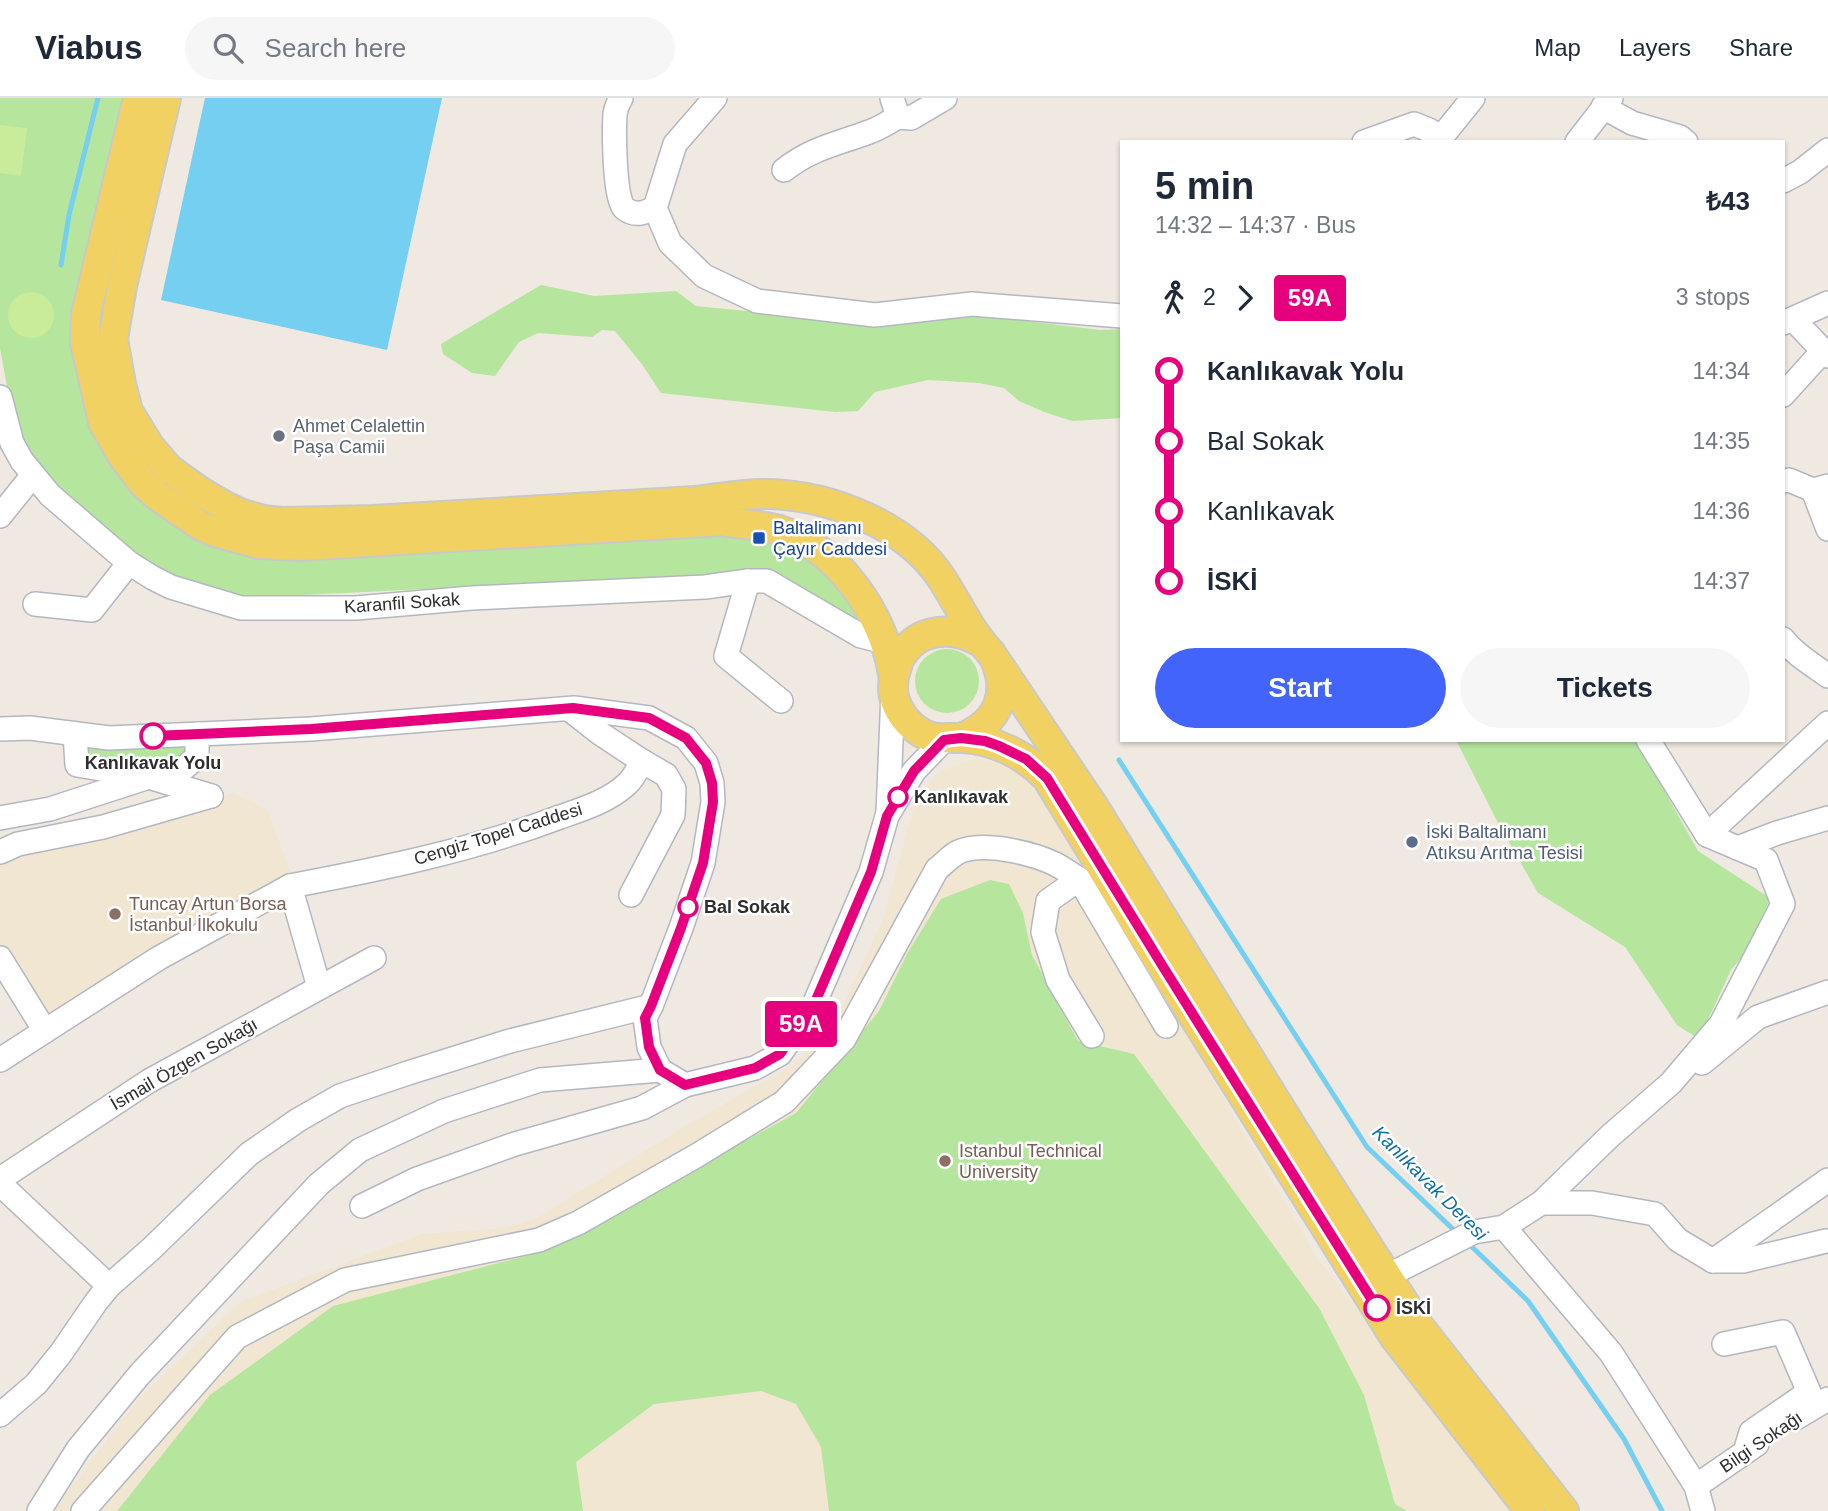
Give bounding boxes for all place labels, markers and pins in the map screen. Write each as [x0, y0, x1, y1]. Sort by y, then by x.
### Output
place label: Ahmet Celalettin Paşa Camii [293, 416, 425, 457]
marker: Ahmet Celalettin Paşa Camii [271, 428, 287, 444]
place label: Baltalimanı Çayır Caddesi [773, 518, 887, 559]
marker: Baltalimanı Çayır Caddesi [751, 530, 767, 546]
marker: Kanlıkavak Yolu [140, 723, 166, 749]
place label: Kanlıkavak Yolu [85, 753, 221, 773]
marker: Kanlıkavak [888, 787, 908, 807]
place label: Kanlıkavak [914, 787, 1009, 807]
place label: İski Baltalimanı Atıksu Arıtma Tesisi [1426, 822, 1583, 863]
marker: İski Baltalimanı Atıksu Arıtma Tesisi [1404, 834, 1420, 850]
place label: Tuncay Artun Borsa İstanbul İlkokulu [129, 894, 287, 935]
marker: Bal Sokak [678, 897, 698, 917]
place label: Bal Sokak [704, 897, 791, 917]
marker: Tuncay Artun Borsa İstanbul İlkokulu [107, 906, 123, 922]
place label: Istanbul Technical University [959, 1141, 1102, 1182]
marker: Istanbul Technical University [937, 1153, 953, 1169]
marker: İSKİ [1364, 1295, 1390, 1321]
place label: İSKİ [1396, 1298, 1431, 1318]

